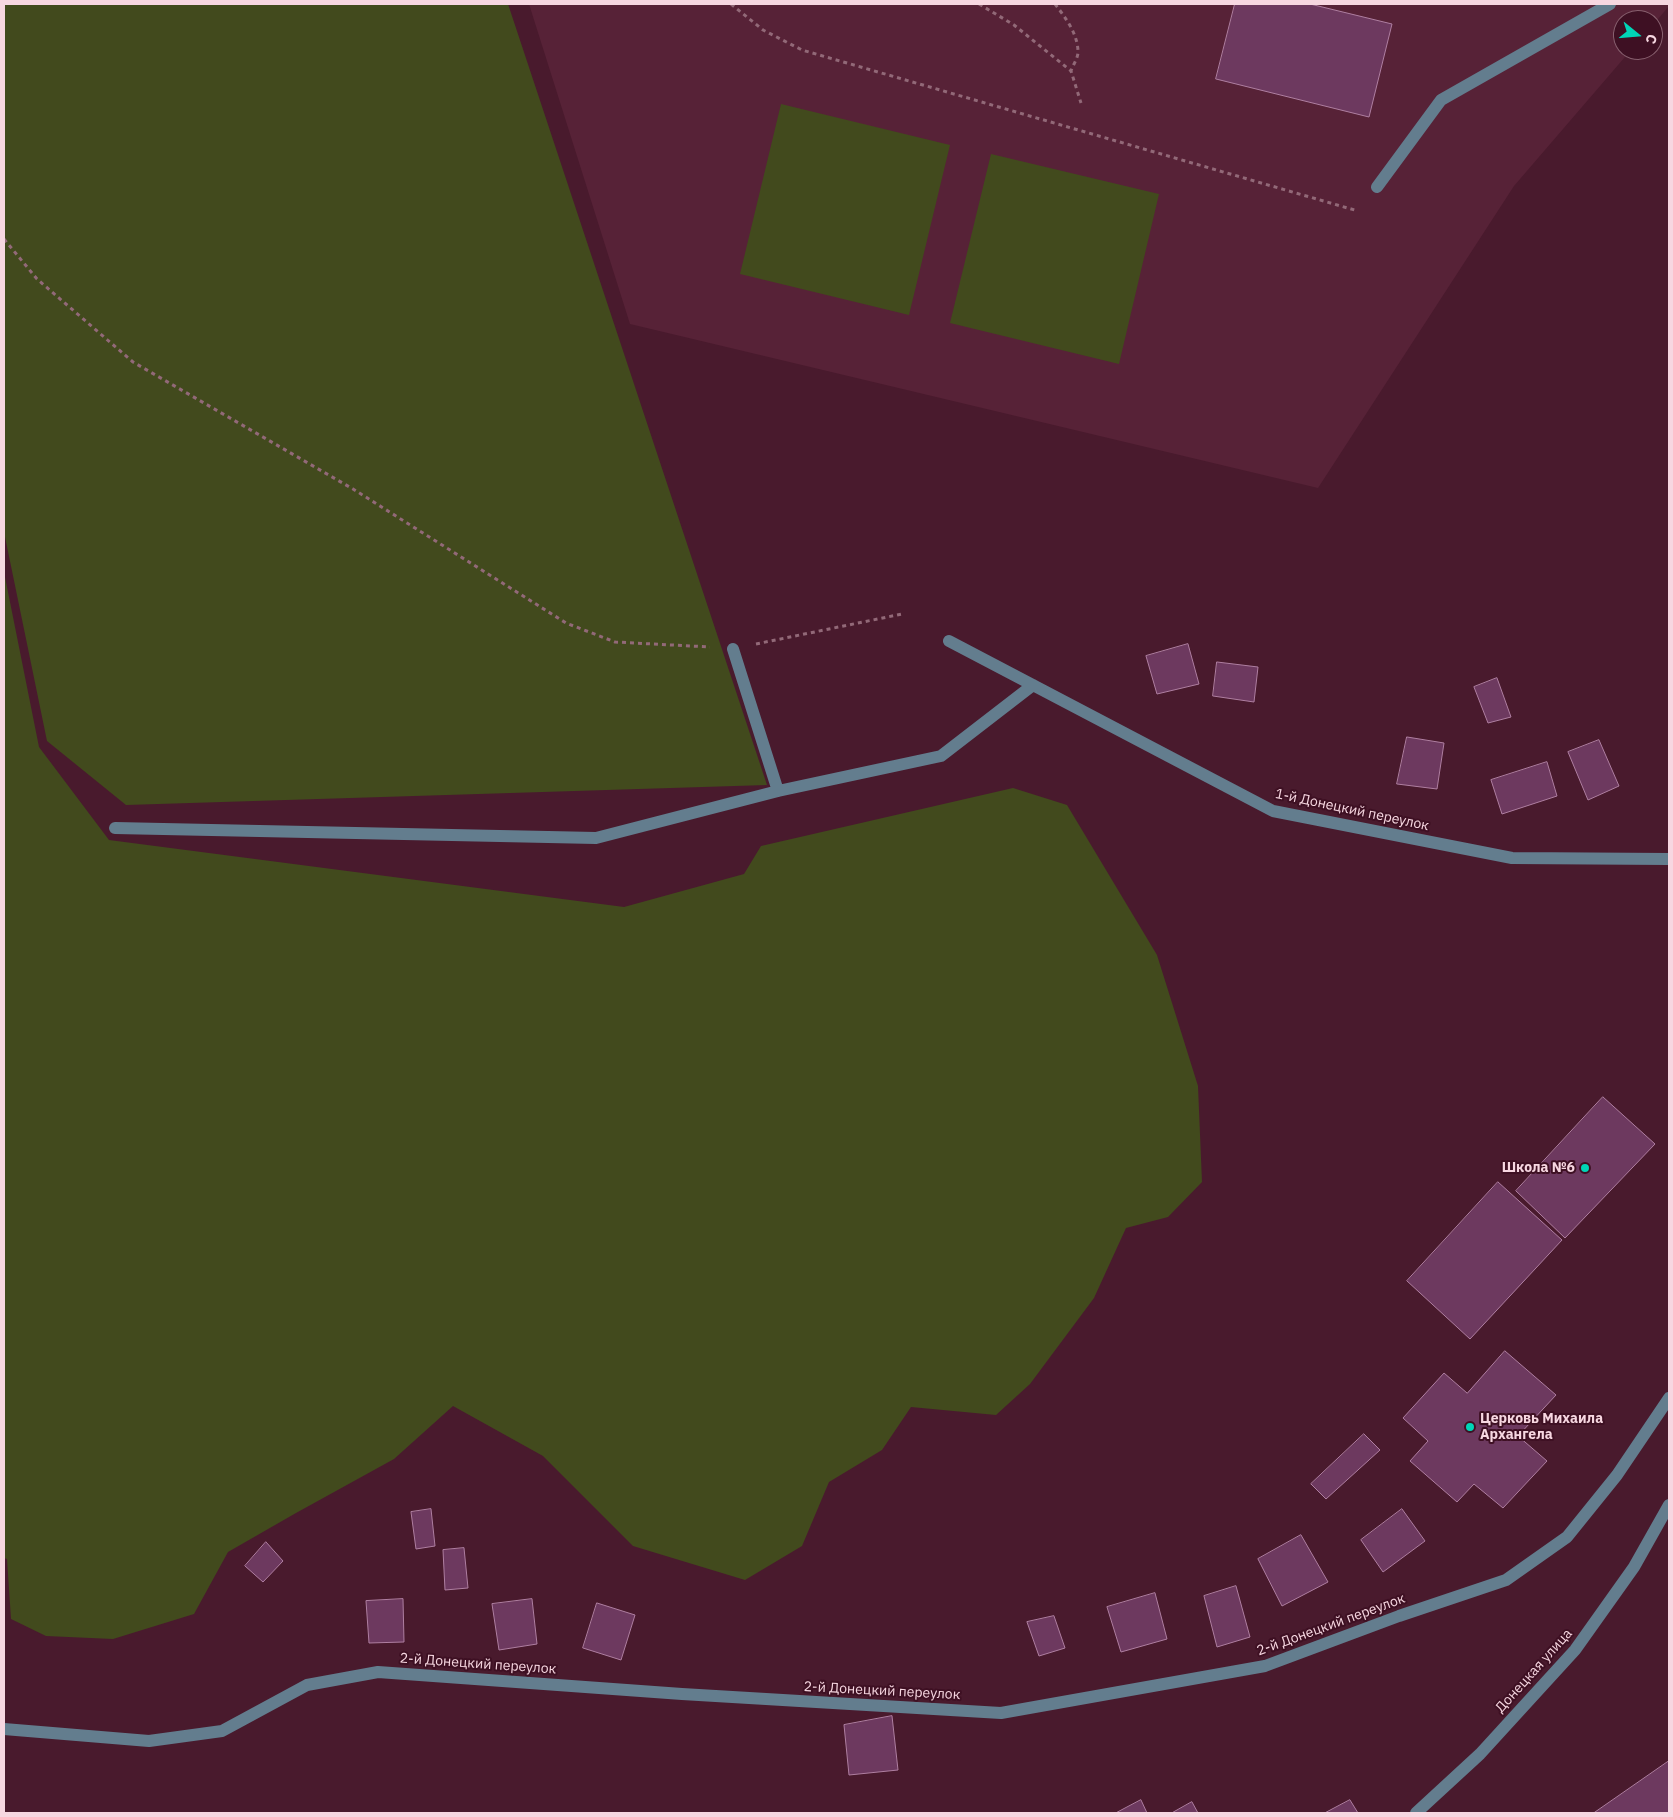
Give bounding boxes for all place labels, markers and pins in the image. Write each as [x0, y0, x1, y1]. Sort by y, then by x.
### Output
place label: Школа №6 [1502, 1160, 1575, 1176]
marker: Школа №6 [1579, 1162, 1591, 1174]
place label: Церковь Михаила Архангела [1480, 1411, 1603, 1444]
marker: Церковь Михаила Архангела [1464, 1421, 1476, 1433]

